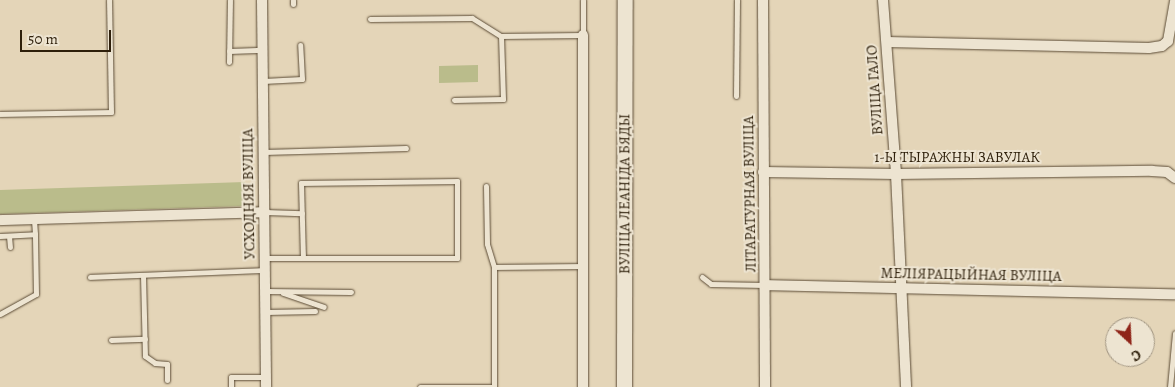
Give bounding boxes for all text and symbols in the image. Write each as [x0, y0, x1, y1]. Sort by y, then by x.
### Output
scale bar [22, 20, 114, 52]
text: 50 m [28, 29, 58, 49]
street label: ВУЛІЦА ГАЛО [863, 44, 887, 136]
street label: ВУЛІЦА ЛЕАНІДА БЯДЫ [616, 114, 634, 274]
street label: ЛІТАРАТУРНАЯ ВУЛІЦА [740, 116, 760, 272]
street label: УСХОДНЯЯ ВУЛІЦА [239, 128, 259, 260]
street label: 1-Ы ТЫРАЖНЫ ЗАВУЛАК [874, 149, 1040, 167]
street label: МЕЛІЯРАЦЫЙНАЯ ВУЛІЦА [880, 264, 1062, 286]
north arrow [1105, 317, 1155, 367]
text: С [1128, 345, 1144, 366]

